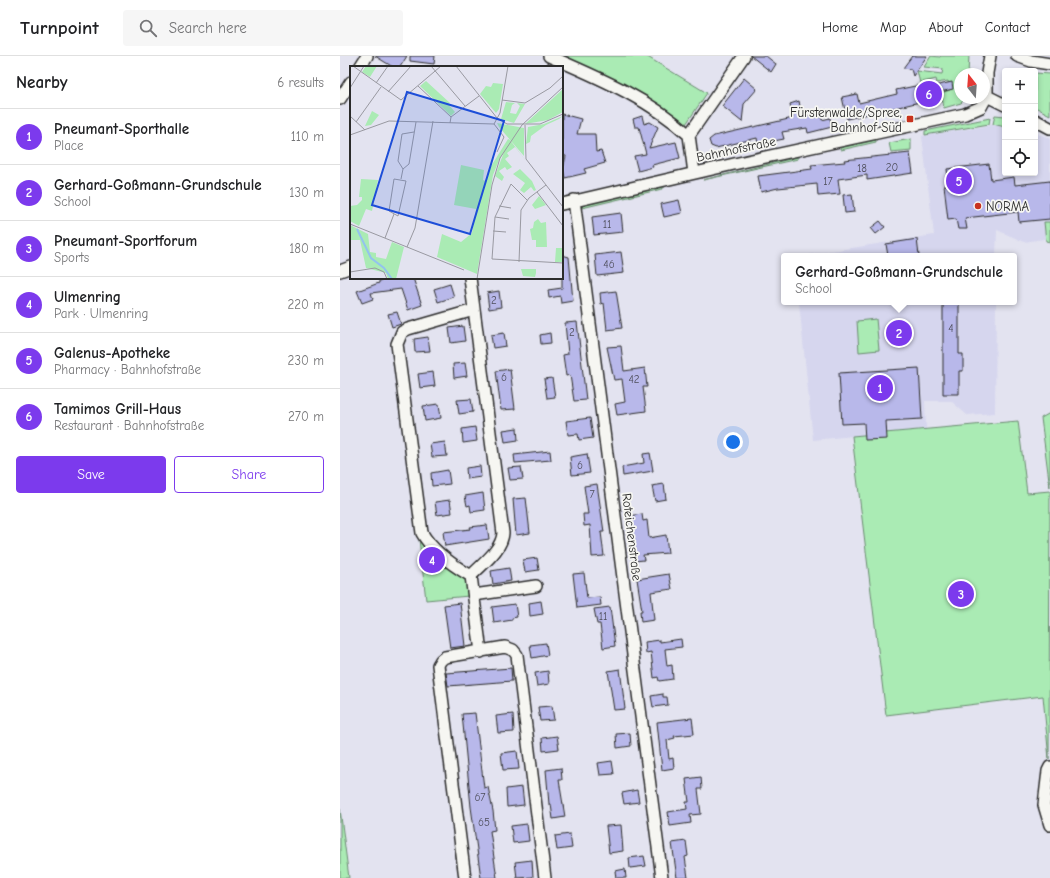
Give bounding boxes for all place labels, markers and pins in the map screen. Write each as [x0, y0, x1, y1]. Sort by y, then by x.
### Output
pin: 6 [916, 79, 942, 109]
place label: Fürstenwalde/Spree, Bahnhof Süd [790, 105, 902, 135]
marker: Fürstenwalde/Spree, Bahnhof Süd [905, 114, 915, 124]
pin: 5 [946, 166, 972, 196]
place label: NORMA [986, 199, 1030, 214]
marker: NORMA [973, 201, 983, 211]
pin: 2 [886, 318, 912, 348]
pin: 1 [867, 373, 893, 403]
pin: 4 [419, 545, 445, 575]
pin: 3 [948, 579, 974, 609]

